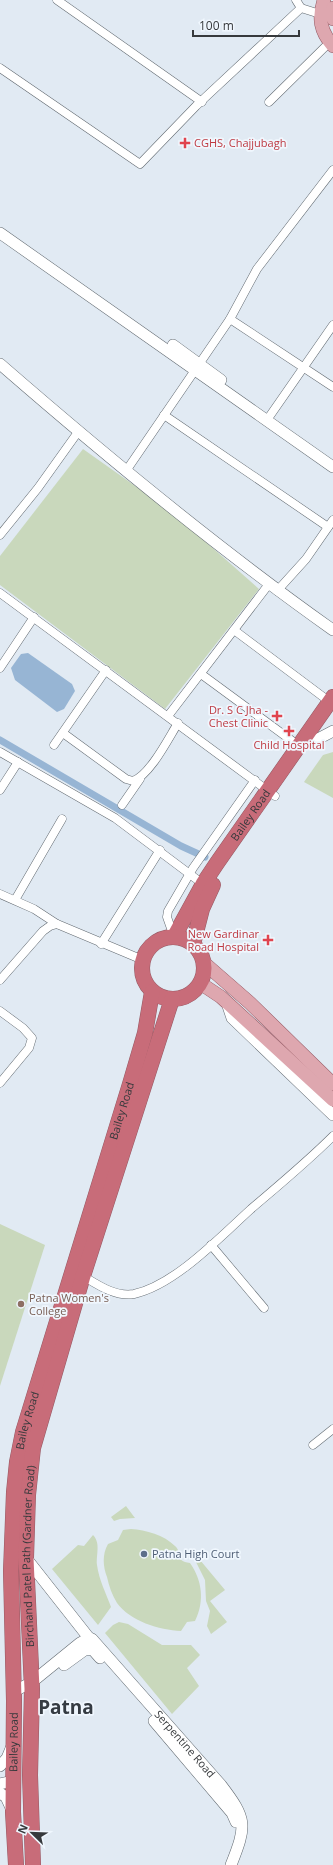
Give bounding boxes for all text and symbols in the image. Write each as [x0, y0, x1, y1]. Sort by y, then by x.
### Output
scale bar [193, 12, 299, 38]
text: 100 m [199, 17, 234, 34]
place label: CGHS, Chajjubagh [194, 135, 286, 150]
marker: CGHS, Chajjubagh [179, 137, 191, 149]
place label: Dr. S C Jha - Chest Clinic [209, 702, 268, 730]
marker: Dr. S C Jha - Chest Clinic [271, 710, 283, 722]
marker: Child Hospital [283, 725, 295, 737]
place label: Child Hospital [253, 737, 325, 752]
street label: Bailey Road [227, 786, 273, 844]
place label: New Gardinar Road Hospital [188, 926, 259, 954]
marker: New Gardinar Road Hospital [262, 934, 274, 946]
street label: Bailey Road [105, 1080, 137, 1141]
place label: Patna Women's College [29, 1290, 109, 1318]
marker: Patna Women's College [16, 1299, 26, 1309]
street label: Bailey Road [12, 1390, 42, 1451]
street label: Birchand Patel Path (Gardner Road) [18, 1465, 38, 1648]
place label: Patna High Court [152, 1546, 240, 1561]
marker: Patna High Court [139, 1549, 149, 1559]
district label: Patna [38, 1694, 94, 1720]
street label: Serpentine Road [151, 1707, 219, 1781]
street label: Bailey Road [5, 1712, 21, 1772]
north arrow [12, 1813, 52, 1853]
text: N [14, 1822, 31, 1836]

